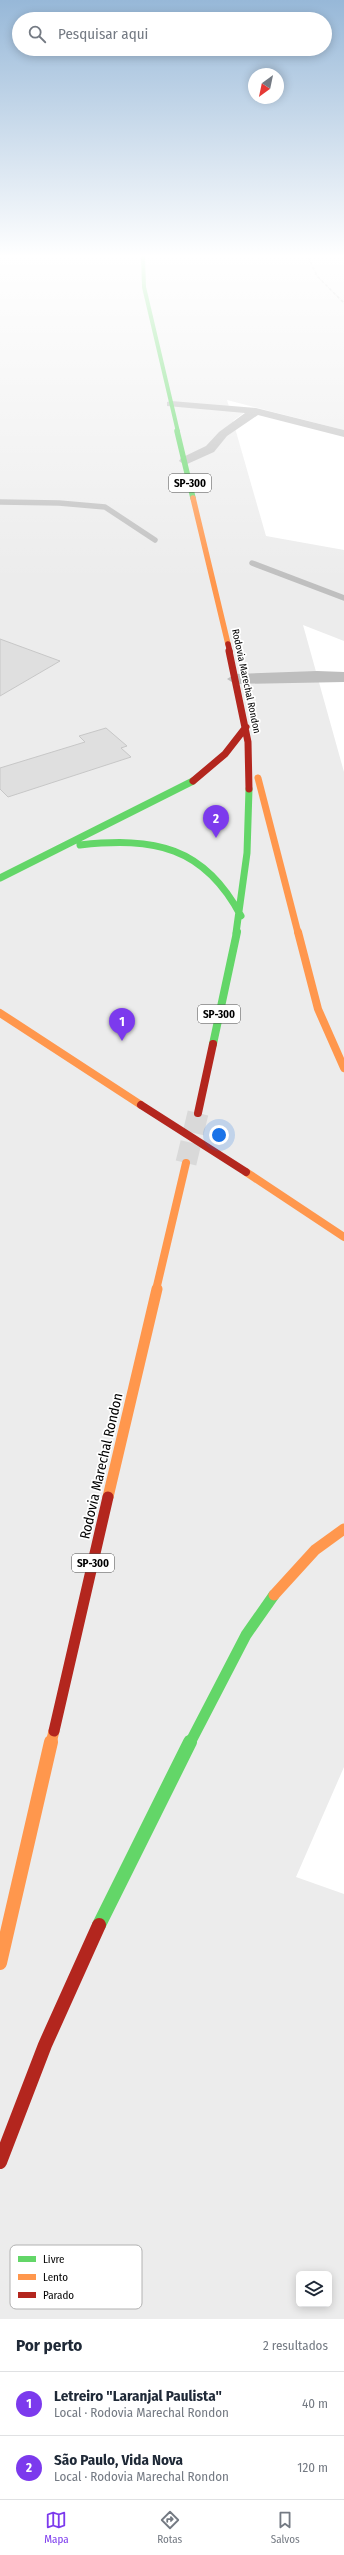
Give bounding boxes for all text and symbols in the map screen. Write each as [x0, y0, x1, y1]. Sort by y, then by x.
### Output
search box [12, 12, 332, 56]
icon: search [26, 23, 48, 45]
text: Pesquisar aqui [58, 25, 148, 43]
north arrow [248, 68, 284, 104]
road number: SP-300 [169, 474, 211, 492]
street label: Rodovia Marechal Rondon [229, 628, 263, 735]
pin: 2 [203, 805, 229, 838]
road number: SP-300 [198, 1005, 240, 1023]
pin: 1 [109, 1008, 135, 1041]
your location [209, 1125, 229, 1145]
street label: Rodovia Marechal Rondon [76, 1392, 127, 1541]
road number: SP-300 [72, 1554, 114, 1572]
legend [10, 2245, 142, 2309]
text: Livre [43, 2253, 65, 2266]
text: Lento [43, 2271, 68, 2284]
map controls [296, 2271, 332, 2307]
button: layers [296, 2271, 332, 2307]
text: Parado [43, 2289, 74, 2302]
text: Por perto [16, 2335, 82, 2356]
text: 2 resultados [263, 2338, 328, 2353]
text: Letreiro "Laranjal Paulista" [54, 2387, 222, 2405]
text: 1 [26, 2396, 32, 2411]
text: 40 m [302, 2396, 328, 2411]
text: Local · Rodovia Marechal Rondon [54, 2405, 229, 2420]
text: São Paulo, Vida Nova [54, 2451, 183, 2469]
text: 2 [26, 2460, 32, 2475]
text: 120 m [297, 2460, 328, 2475]
text: Local · Rodovia Marechal Rondon [54, 2469, 229, 2484]
tab: Mapa [44, 2509, 69, 2546]
tab: Rotas [157, 2509, 182, 2546]
tab: Salvos [271, 2509, 300, 2546]

